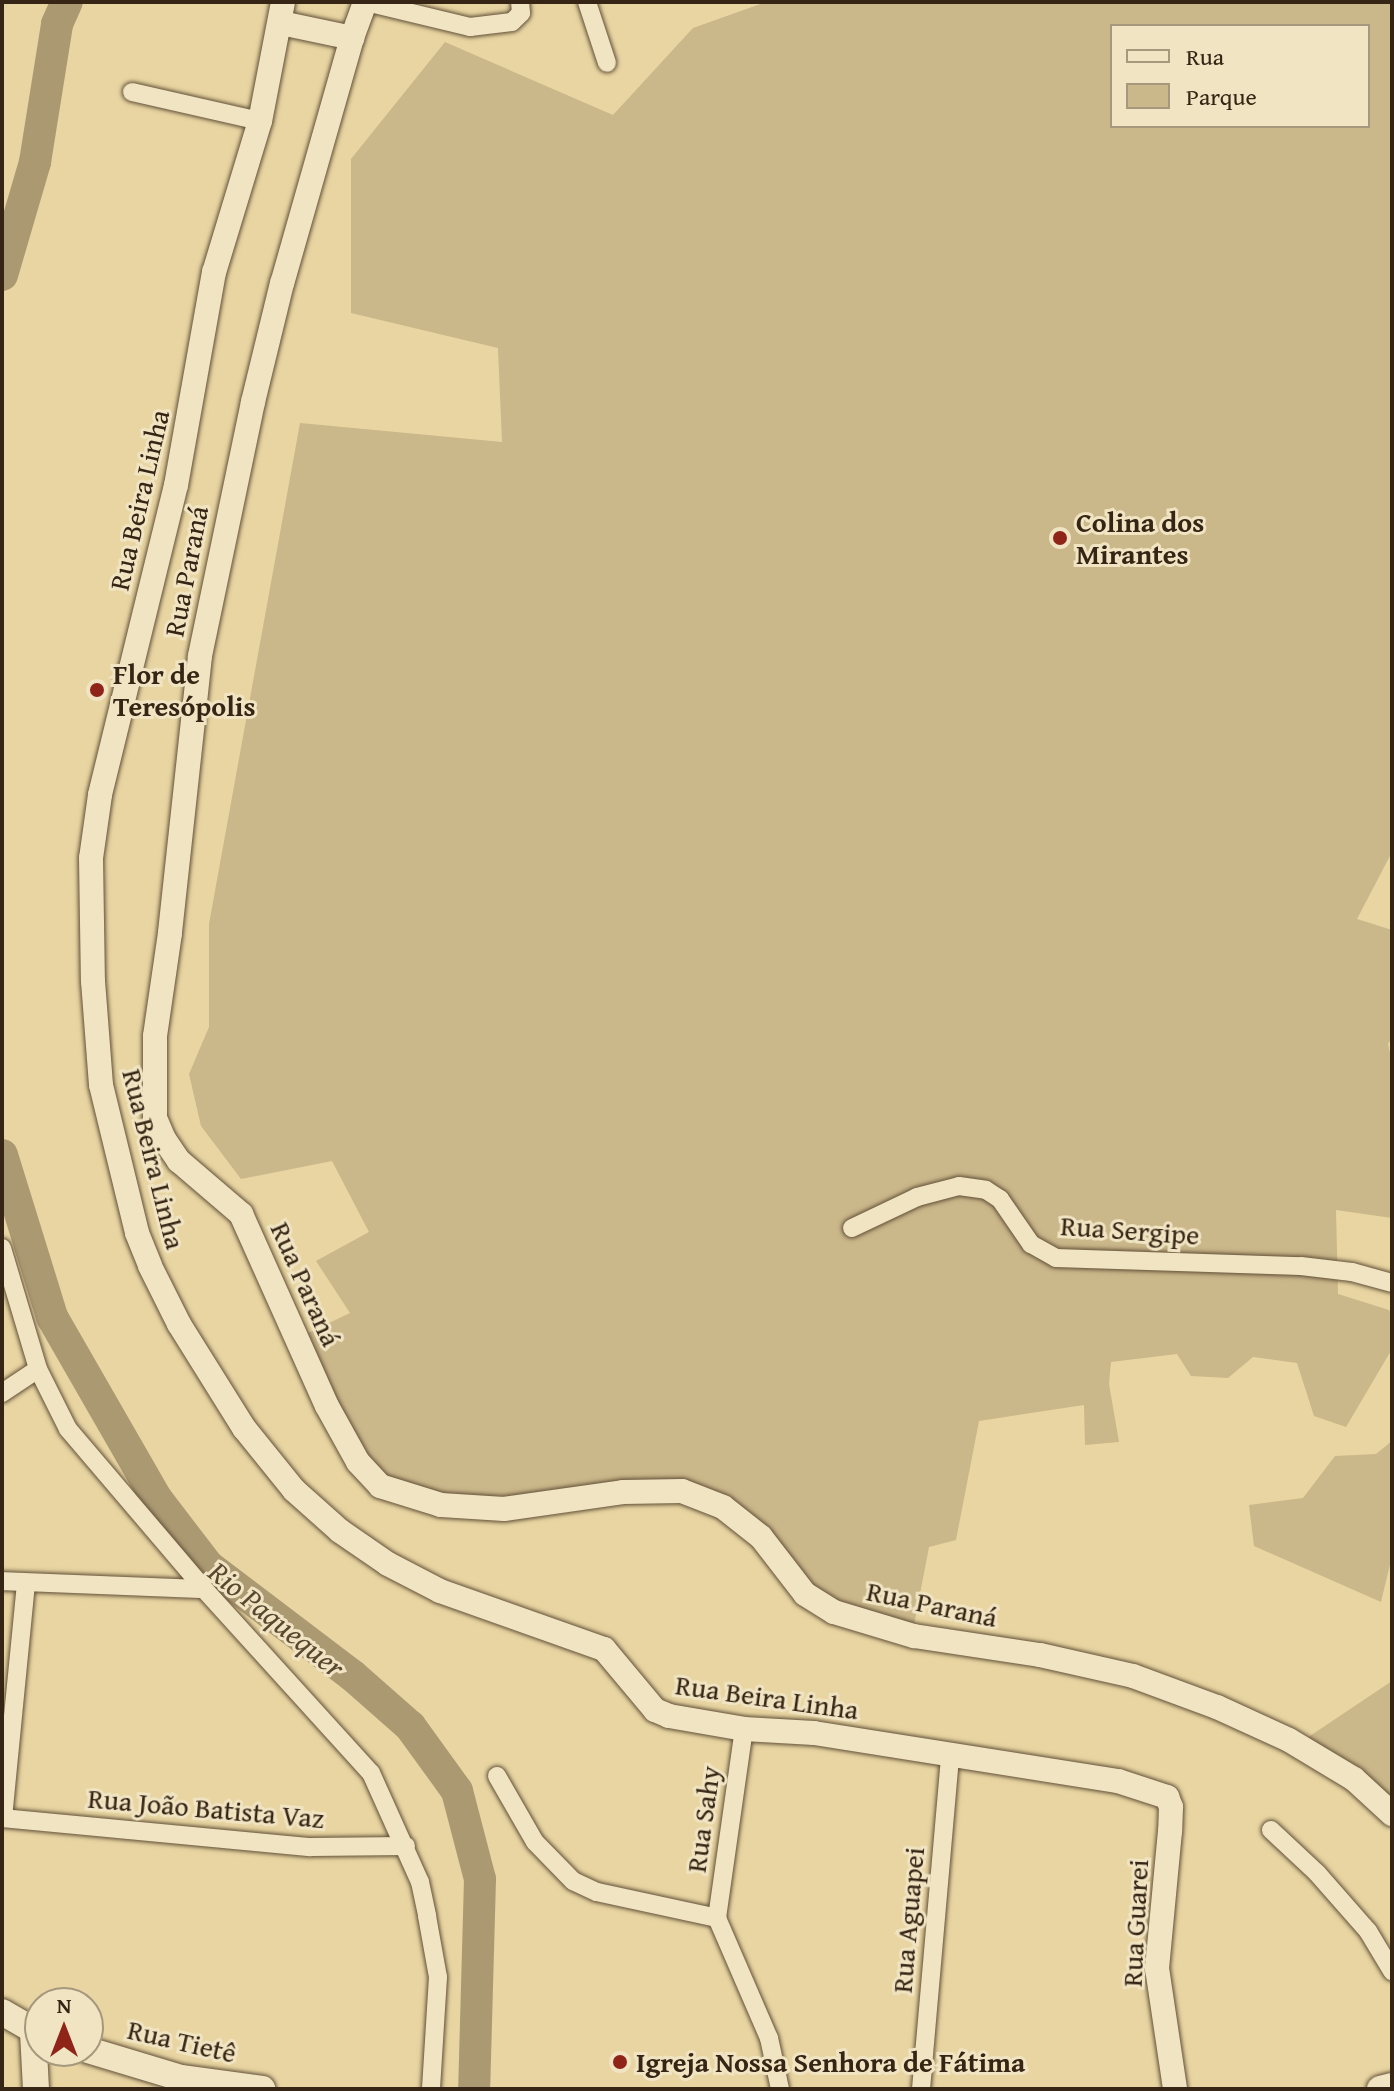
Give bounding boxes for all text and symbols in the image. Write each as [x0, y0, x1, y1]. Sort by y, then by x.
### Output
legend [1110, 24, 1370, 128]
text: Rua [1186, 39, 1224, 74]
text: Parque [1186, 79, 1257, 114]
street label: Rua Beira Linha [102, 406, 176, 594]
street label: Rua Paraná [157, 503, 215, 639]
place label: Colina dos Mirantes [1076, 505, 1204, 571]
marker: Colina dos Mirantes [1051, 529, 1069, 547]
place label: Flor de Teresópolis [113, 657, 256, 723]
marker: Flor de Teresópolis [88, 681, 106, 699]
street label: Rua Beira Linha [115, 1065, 193, 1253]
street label: Rua Sergipe [1059, 1208, 1201, 1252]
street label: Rua Paraná [264, 1217, 348, 1351]
water label: Rio Paquequer [202, 1553, 352, 1685]
street label: Rua Paraná [864, 1574, 1000, 1634]
street label: Rua Beira Linha [673, 1668, 861, 1726]
street label: Rua Sahy [679, 1764, 727, 1874]
street label: Rua João Batista Vaz [87, 1781, 325, 1835]
street label: Rua Aguapei [885, 1846, 931, 1994]
street label: Rua Guarei [1115, 1858, 1155, 1988]
north arrow [24, 1987, 104, 2067]
text: N [57, 1989, 71, 2021]
street label: Rua Tietê [124, 2012, 240, 2070]
place label: Igreja Nossa Senhora de Fátima [636, 2045, 1025, 2079]
marker: Igreja Nossa Senhora de Fátima [611, 2053, 629, 2071]

